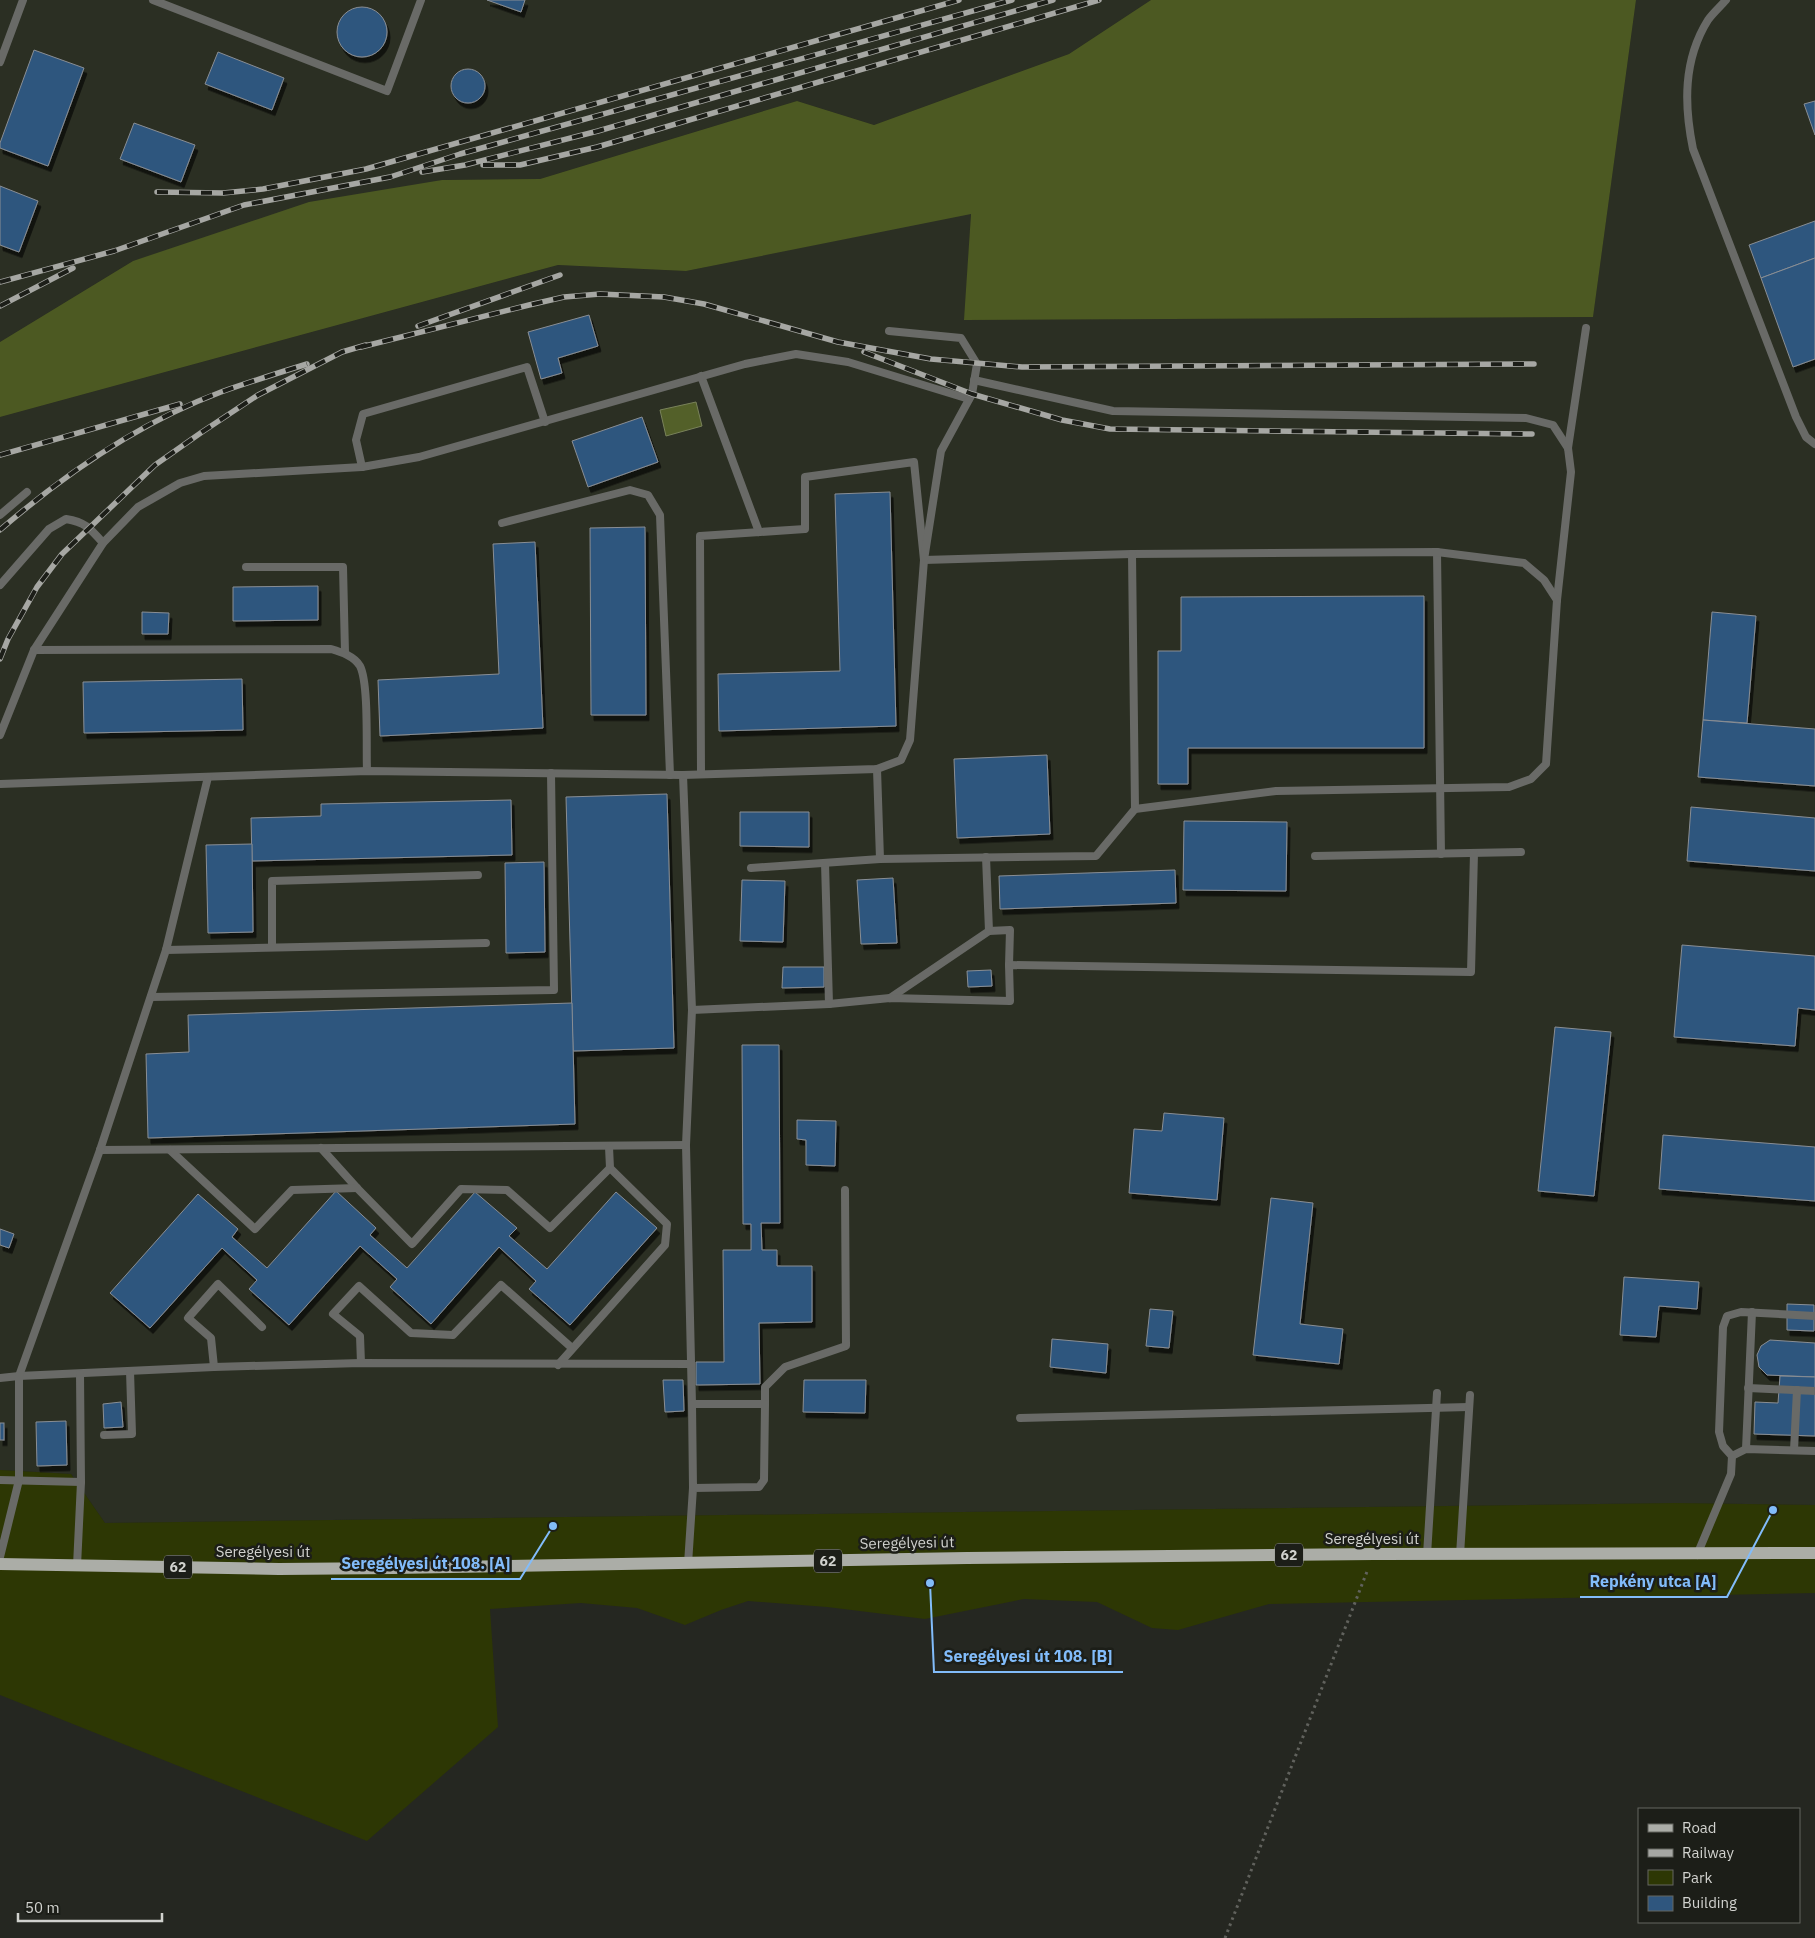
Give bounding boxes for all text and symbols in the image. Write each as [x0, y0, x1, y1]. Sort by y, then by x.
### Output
street label: Seregélyesi út [1325, 1529, 1419, 1548]
street label: Seregélyesi út [860, 1532, 954, 1553]
street label: Seregélyesi út [216, 1542, 310, 1561]
road number: 62 [1275, 1544, 1303, 1566]
callout: Seregélyesi út 108. [A] [331, 1548, 520, 1579]
road number: 62 [814, 1550, 842, 1572]
text: Seregélyesi út 108. [A] [341, 1553, 511, 1573]
road number: 62 [164, 1555, 192, 1578]
callout: Repkény utca [A] [1580, 1566, 1727, 1597]
text: Repkény utca [A] [1589, 1571, 1717, 1591]
callout: Seregélyesi út 108. [B] [934, 1641, 1123, 1672]
text: Seregélyesi út 108. [B] [944, 1646, 1113, 1666]
legend [1638, 1808, 1800, 1923]
text: Road [1682, 1818, 1717, 1837]
text: Railway [1682, 1843, 1735, 1862]
text: Park [1682, 1868, 1712, 1887]
scale bar [18, 1890, 161, 1922]
text: Building [1682, 1893, 1737, 1912]
text: 50 m [25, 1898, 60, 1917]

